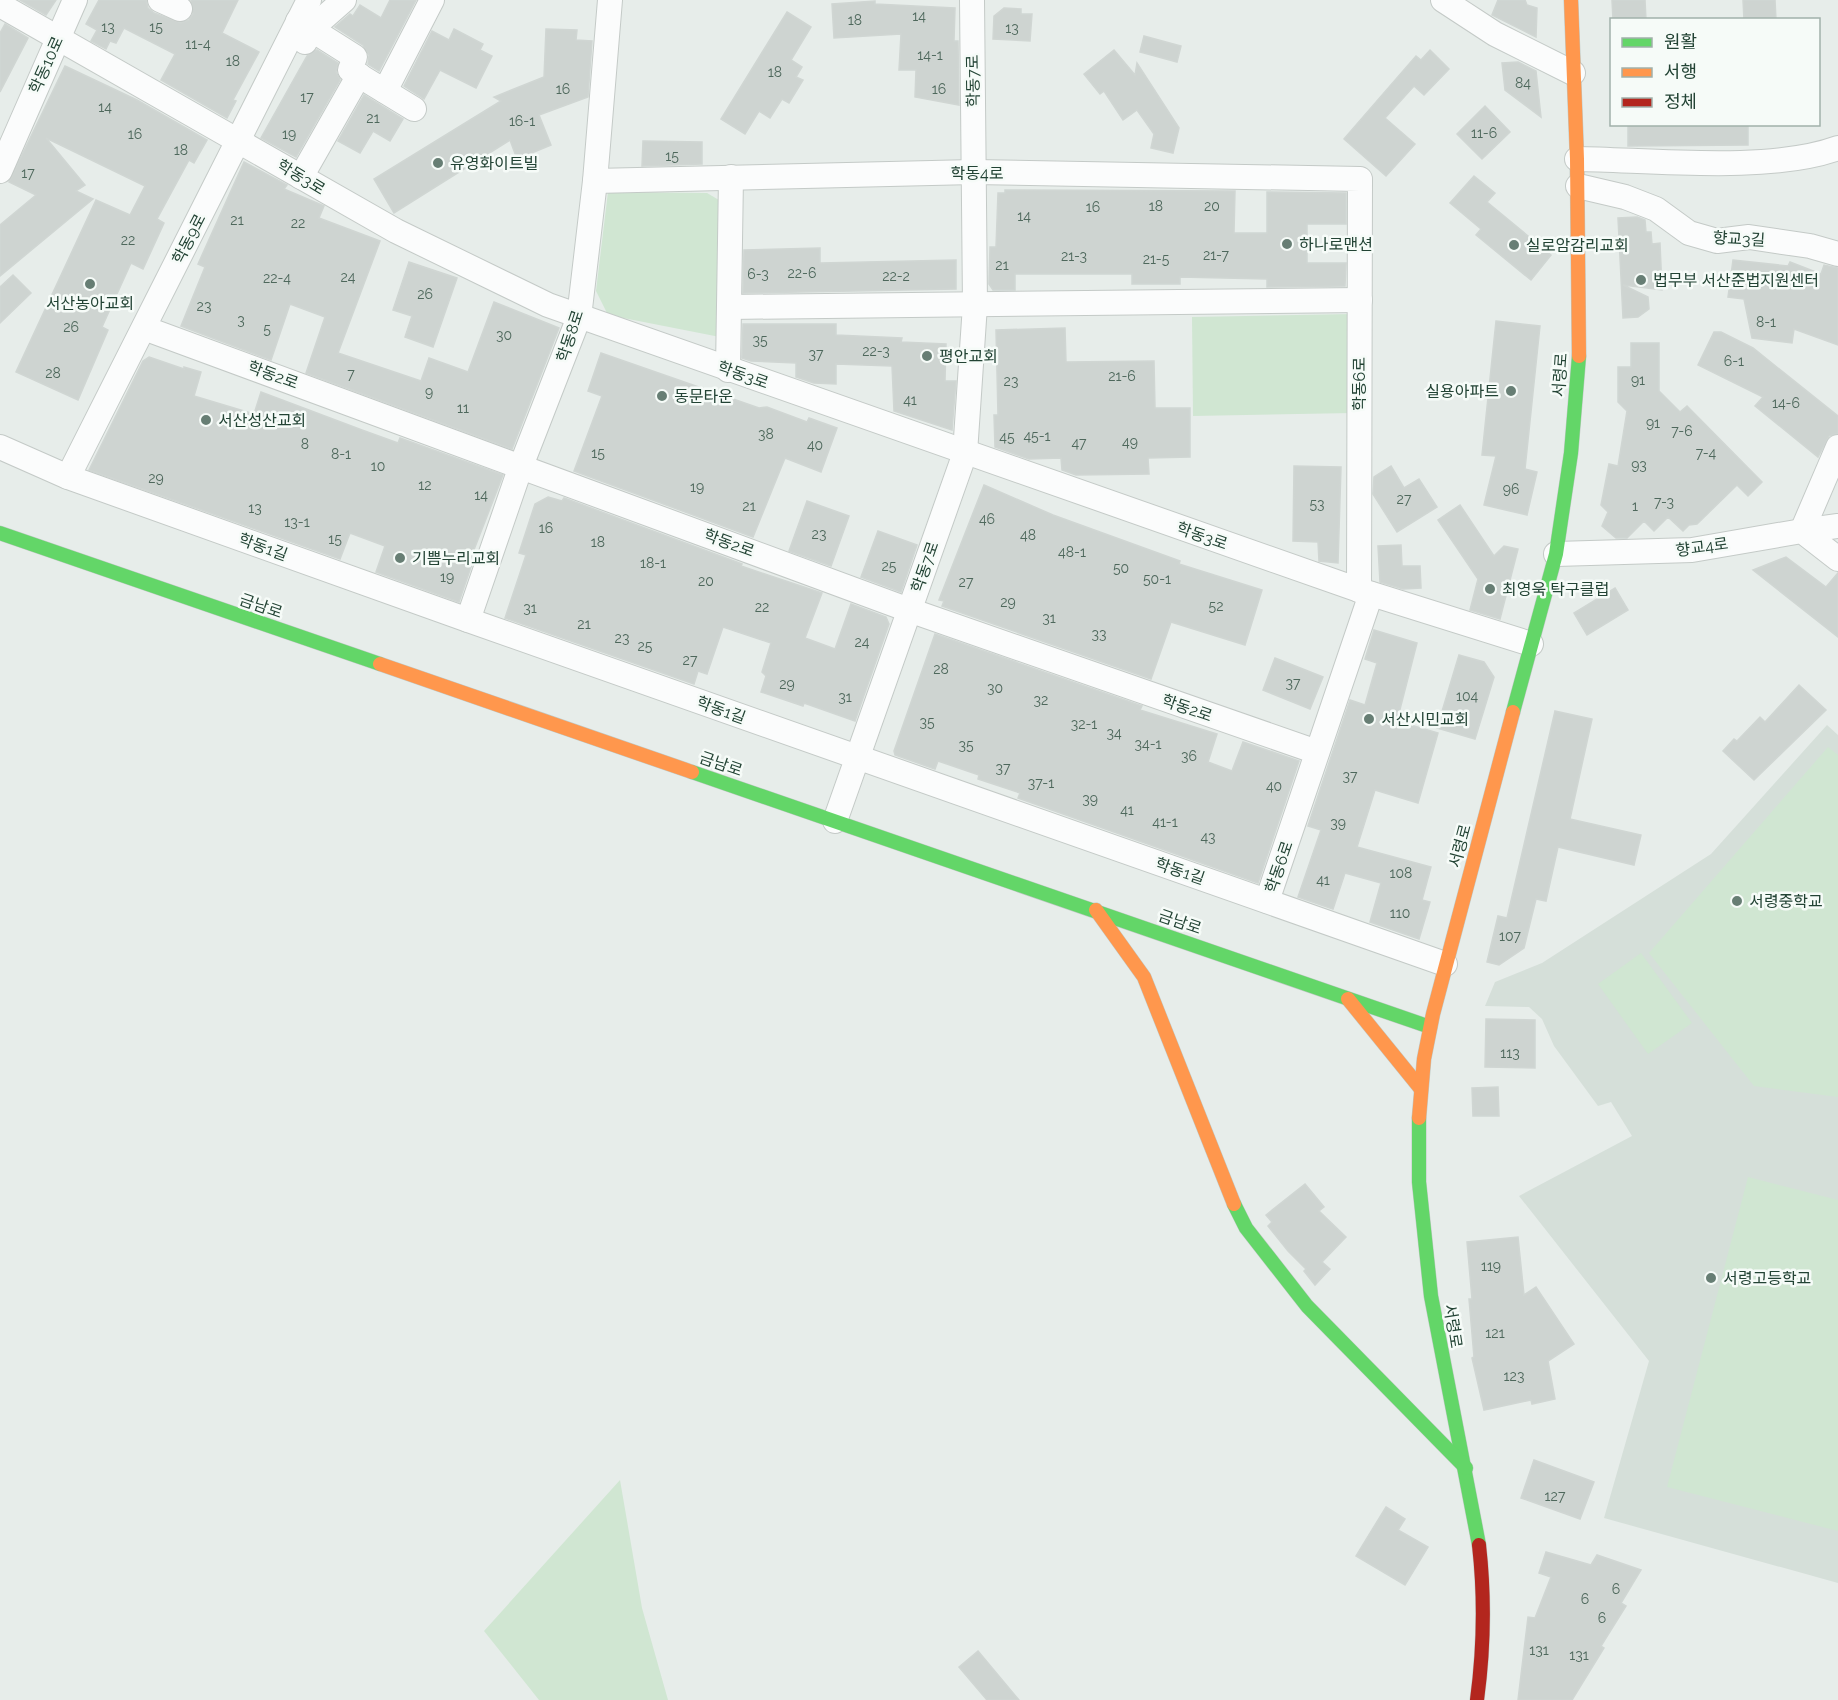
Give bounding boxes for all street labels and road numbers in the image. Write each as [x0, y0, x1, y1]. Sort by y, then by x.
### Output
street label: 학동10로 [25, 33, 67, 97]
street label: 학동7로 [963, 54, 983, 108]
street label: 학동3로 [274, 155, 329, 199]
street label: 학동4로 [951, 164, 1004, 183]
street label: 학동9로 [168, 211, 210, 267]
street label: 향교3길 [1712, 228, 1766, 250]
street label: 학동8로 [553, 307, 587, 364]
street label: 서령로 [1549, 352, 1571, 398]
street label: 학동2로 [245, 357, 301, 393]
street label: 학동3로 [715, 357, 771, 393]
street label: 학동6로 [1350, 357, 1369, 411]
street label: 학동3로 [1174, 518, 1230, 554]
street label: 학동2로 [701, 525, 757, 561]
street label: 학동1길 [236, 529, 290, 565]
street label: 향교4로 [1674, 534, 1730, 560]
street label: 학동7로 [907, 539, 943, 595]
street label: 금남로 [237, 590, 285, 622]
street label: 학동2로 [1159, 690, 1215, 726]
street label: 학동1길 [694, 692, 748, 728]
street label: 금남로 [697, 748, 745, 780]
street label: 서령로 [1445, 822, 1475, 870]
street label: 학동6로 [1261, 838, 1297, 896]
street label: 학동1길 [1153, 854, 1207, 888]
street label: 금남로 [1156, 906, 1204, 938]
street label: 서령로 [1440, 1303, 1466, 1350]

